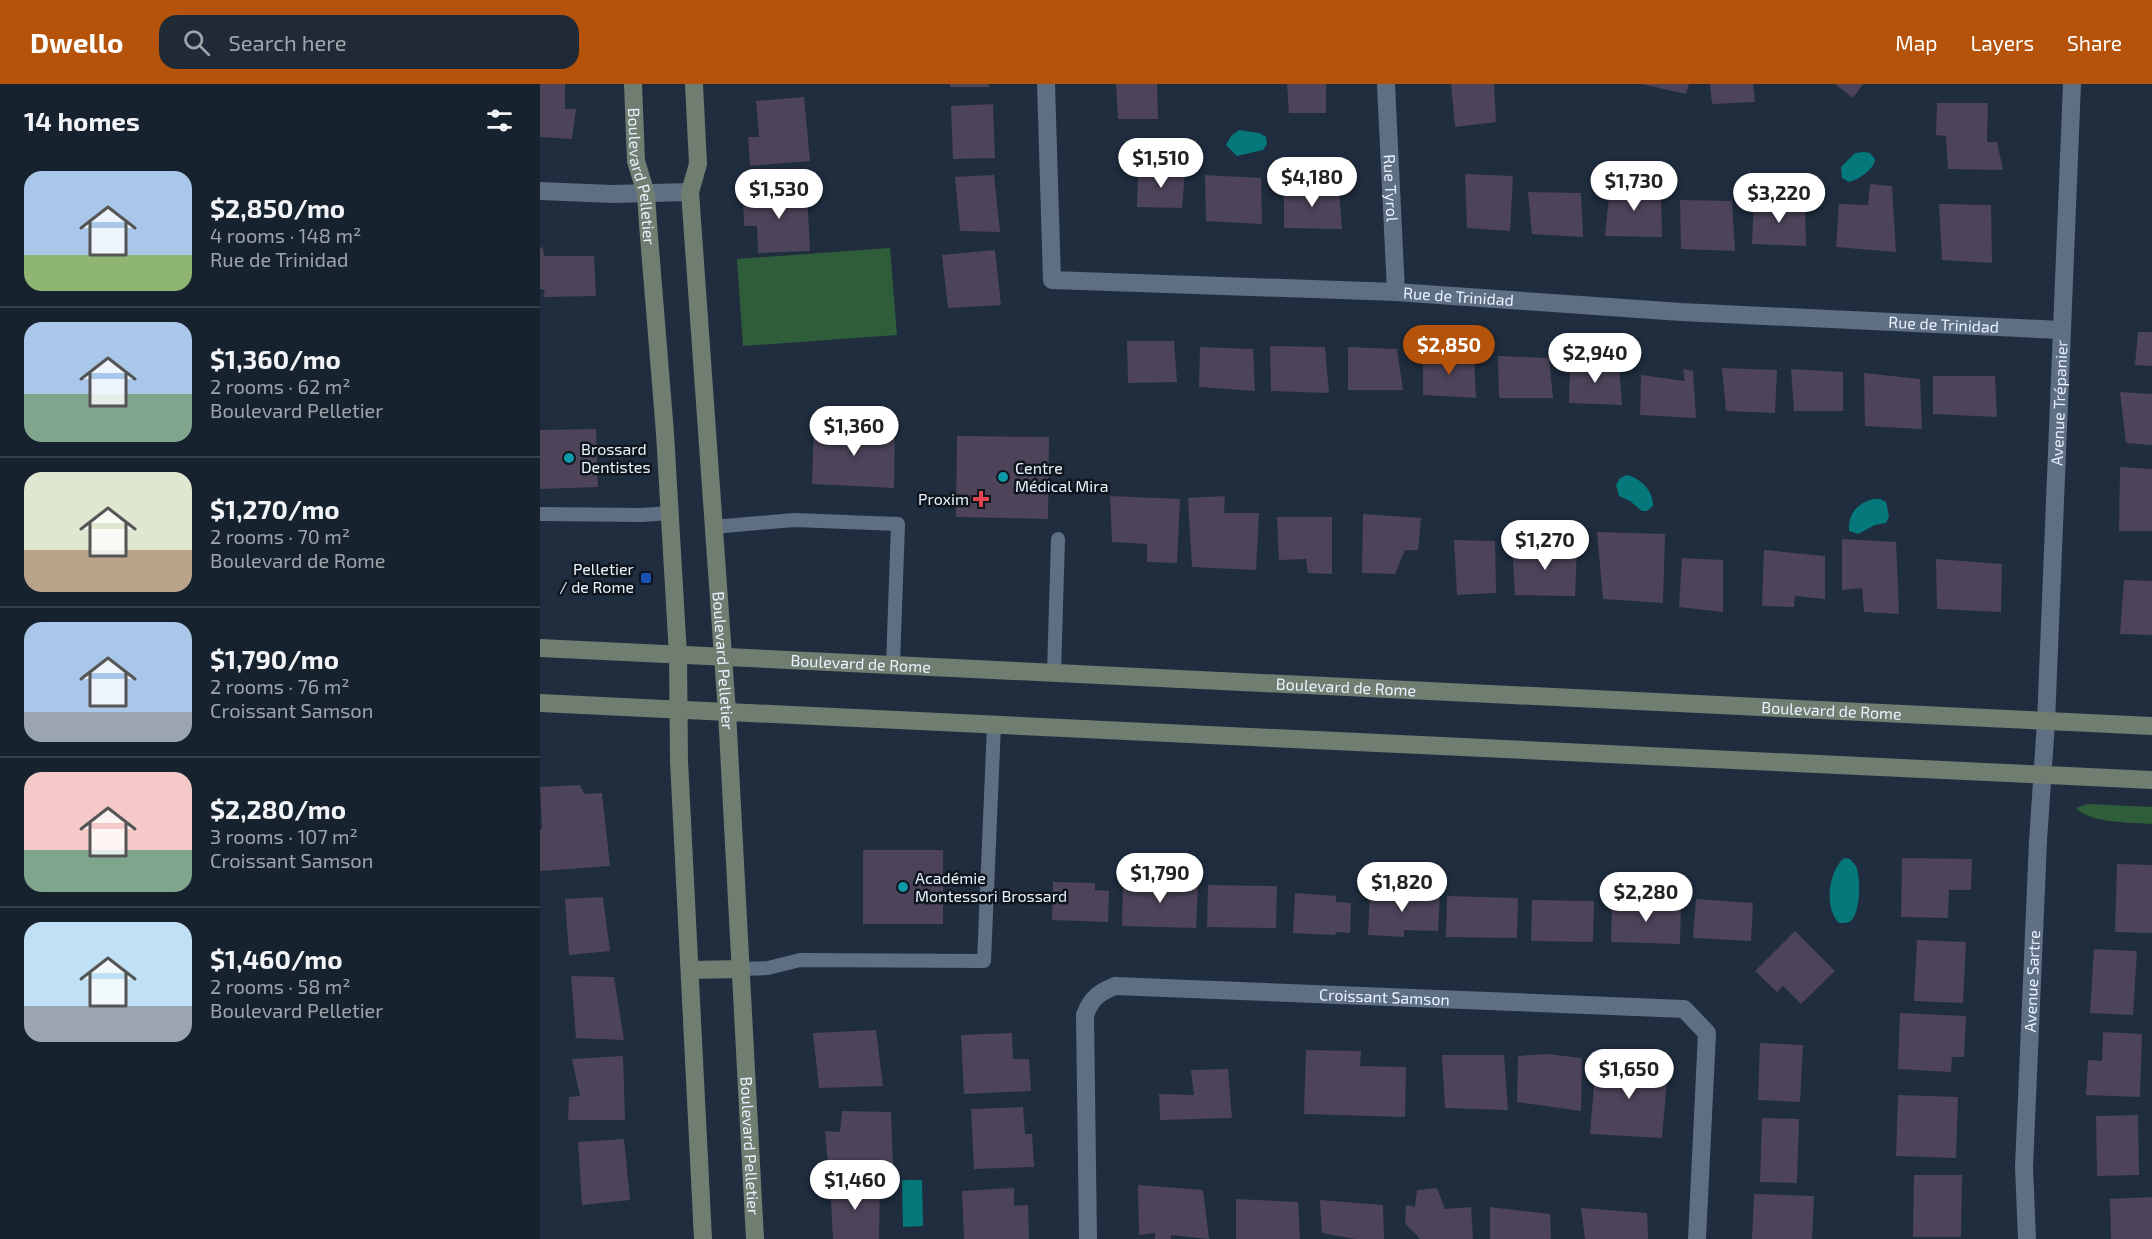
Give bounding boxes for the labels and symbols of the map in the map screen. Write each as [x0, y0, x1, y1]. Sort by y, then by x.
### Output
street label: Boulevard Pelletier [625, 107, 660, 246]
pin: $1,510 [1112, 138, 1210, 189]
street label: Rue Tyrol [1380, 154, 1403, 222]
pin: $4,180 [1263, 157, 1361, 208]
pin: $1,730 [1585, 161, 1683, 212]
pin: $1,530 [730, 169, 828, 220]
pin: $3,220 [1730, 173, 1828, 224]
street label: Rue de Trinidad [1403, 283, 1514, 309]
street label: Rue de Trinidad [1888, 312, 1999, 336]
pin: $2,850 [1400, 325, 1498, 376]
pin: $2,940 [1546, 333, 1644, 384]
street label: Avenue Trépanier [2046, 339, 2071, 466]
pin: $1,360 [805, 406, 903, 457]
place label: Brossard Dentistes [581, 439, 651, 476]
marker: Brossard Dentistes [562, 451, 576, 465]
place label: Centre Médical Mira [1015, 458, 1109, 495]
marker: Centre Médical Mira [996, 470, 1010, 484]
place label: Proxim [918, 489, 969, 508]
marker: Proxim [974, 492, 988, 506]
pin: $1,270 [1496, 520, 1594, 571]
place label: Pelletier / de Rome [559, 559, 635, 596]
marker: Pelletier / de Rome [639, 571, 653, 585]
street label: Boulevard Pelletier [709, 591, 738, 731]
street label: Boulevard de Rome [790, 650, 931, 676]
street label: Boulevard de Rome [1275, 674, 1417, 699]
street label: Boulevard de Rome [1761, 697, 1902, 723]
pin: $1,790 [1111, 853, 1209, 904]
pin: $1,820 [1353, 862, 1451, 913]
place label: Académie Montessori Brossard [915, 868, 1067, 905]
pin: $2,280 [1597, 872, 1695, 923]
marker: Académie Montessori Brossard [896, 880, 910, 894]
street label: Avenue Sartre [2020, 930, 2043, 1033]
street label: Croissant Samson [1319, 984, 1450, 1009]
pin: $1,650 [1580, 1049, 1678, 1100]
street label: Boulevard Pelletier [737, 1076, 764, 1216]
pin: $1,460 [806, 1160, 904, 1211]

